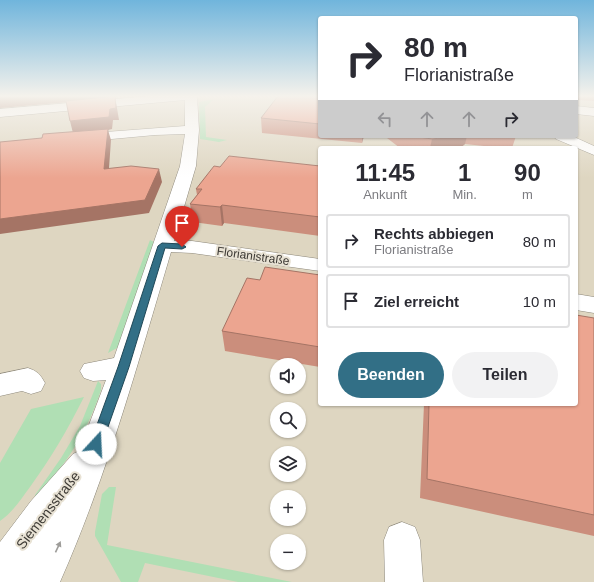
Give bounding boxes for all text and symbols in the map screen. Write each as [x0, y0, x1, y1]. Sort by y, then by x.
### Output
icon: right [338, 32, 390, 84]
text: 80 m [404, 32, 468, 63]
text: Florianistraße [404, 65, 514, 85]
icon: left [374, 108, 396, 130]
icon: ahead [416, 108, 438, 130]
icon: ahead [458, 108, 480, 130]
icon: right [500, 108, 522, 130]
text: 11:45 [355, 159, 415, 186]
text: 1 [458, 159, 471, 186]
text: 90 [514, 159, 541, 186]
text: Ankunft [363, 187, 407, 202]
text: Min. [452, 187, 477, 202]
text: m [522, 187, 533, 202]
pin [165, 206, 199, 247]
icon: arrive [171, 212, 193, 234]
text: Rechts abbiegen [374, 225, 494, 242]
icon: right [340, 230, 362, 252]
text: 80 m [523, 233, 556, 250]
text: Florianistraße [374, 242, 453, 257]
street label: Florianistraße [216, 244, 291, 268]
icon: arrive [340, 290, 362, 312]
text: Ziel erreicht [374, 293, 459, 310]
text: 10 m [523, 293, 556, 310]
button: Beenden [338, 352, 444, 398]
button: Teilen [452, 352, 558, 398]
map controls [270, 358, 306, 570]
button: sound [270, 358, 306, 394]
button: search [270, 402, 306, 438]
position arrow [75, 423, 117, 465]
button: layers [270, 446, 306, 482]
street label: Siemensstraße [13, 468, 83, 552]
button: + [270, 490, 306, 526]
button: − [270, 534, 306, 570]
one-way arrow [55, 540, 61, 552]

